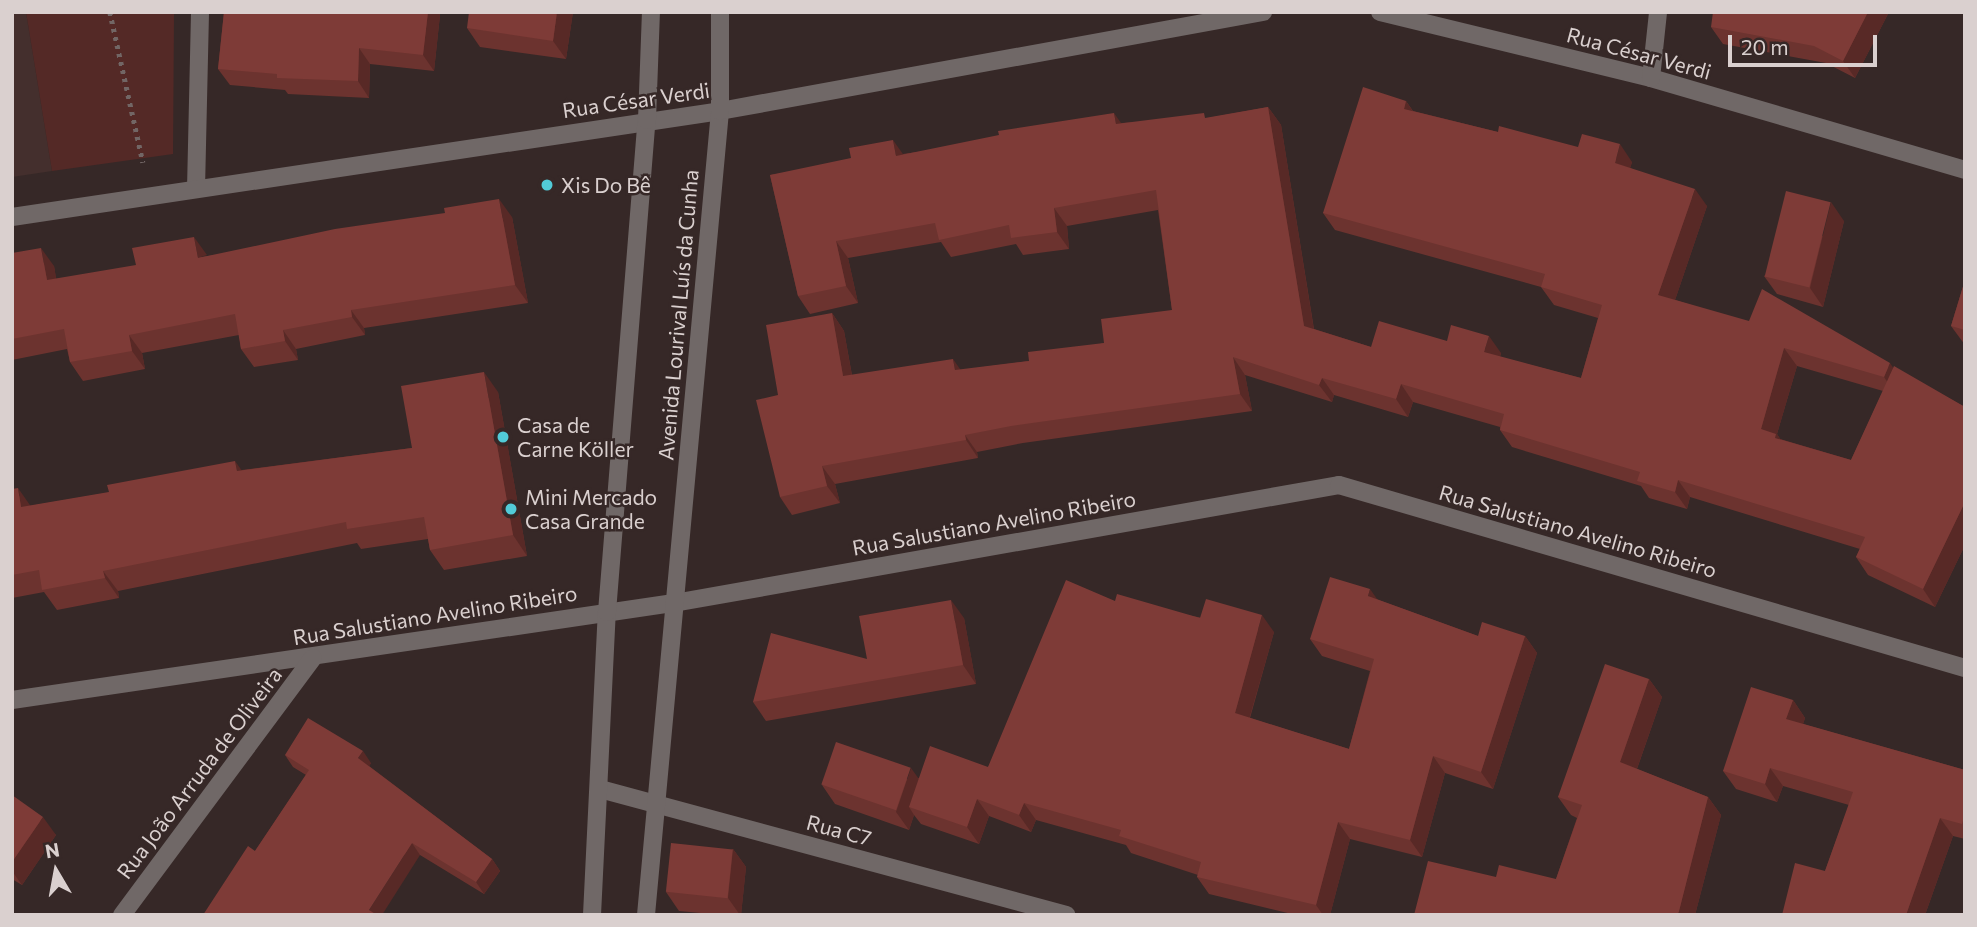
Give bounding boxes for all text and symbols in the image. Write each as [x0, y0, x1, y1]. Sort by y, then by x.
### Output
scale bar [1732, 21, 1881, 65]
street label: Rua César Verdi [1564, 22, 1714, 84]
text: 20 m [1741, 34, 1789, 59]
street label: Rua César Verdi [561, 77, 711, 123]
street label: Avenida Lourival Luís da Cunha [653, 169, 703, 461]
place label: Xis Do Bê [561, 172, 651, 198]
marker: Xis Do Bê [539, 177, 555, 193]
place label: Casa de Carne Köller [517, 412, 634, 462]
marker: Casa de Carne Köller [495, 429, 511, 445]
street label: Rua Salustiano Avelino Ribeiro [1436, 479, 1720, 583]
place label: Mini Mercado Casa Grande [525, 484, 657, 534]
street label: Rua Salustiano Avelino Ribeiro [850, 486, 1138, 560]
marker: Mini Mercado Casa Grande [503, 501, 519, 517]
street label: Rua Salustiano Avelino Ribeiro [291, 580, 579, 650]
street label: Rua João Arruda de Oliveira [111, 662, 287, 884]
street label: Rua C7 [804, 809, 874, 851]
north arrow [21, 836, 91, 906]
text: N [43, 837, 61, 862]

